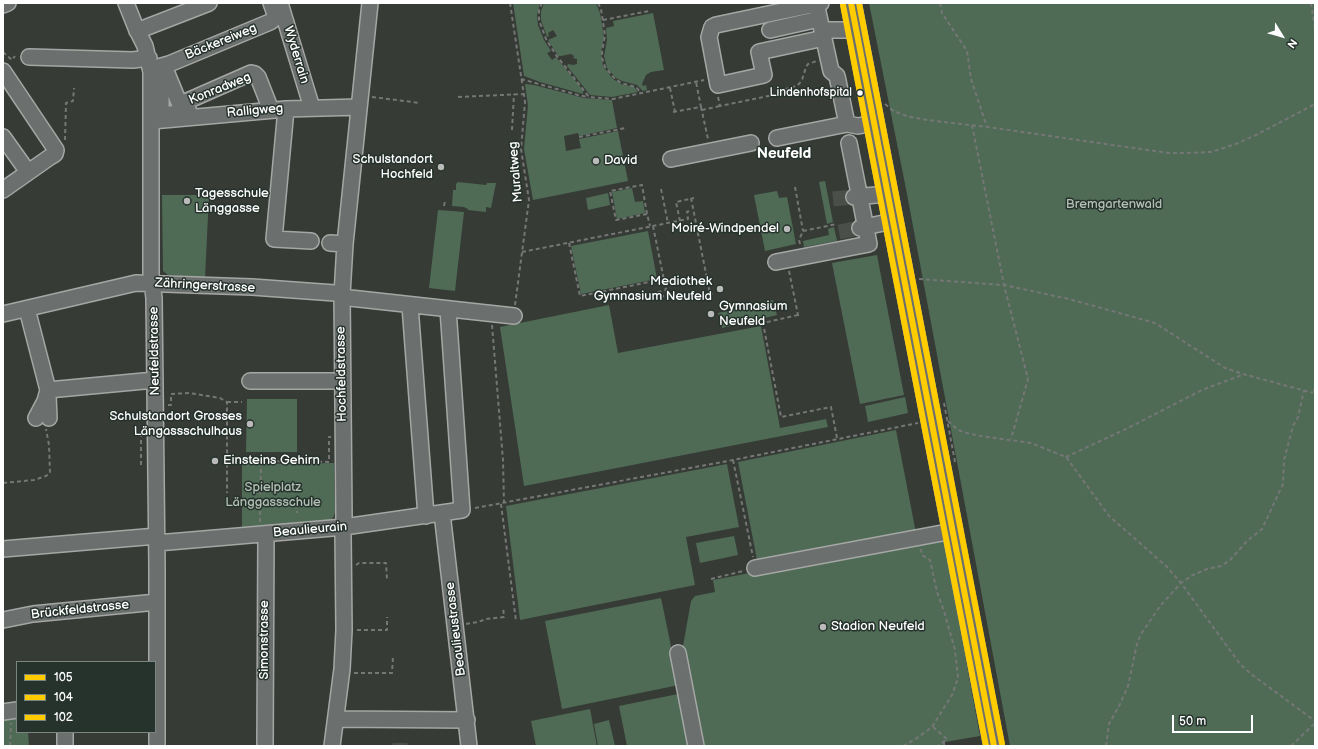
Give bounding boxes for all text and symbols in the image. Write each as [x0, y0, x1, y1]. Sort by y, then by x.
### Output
north arrow [1262, 16, 1302, 56]
street label: Bäckereiweg [183, 21, 259, 63]
street label: Wyderrain [280, 24, 312, 86]
text: N [1284, 36, 1300, 51]
street label: Konradweg [187, 69, 253, 109]
place label: Lindenhofspital [769, 86, 852, 100]
marker: Lindenhofspital [855, 88, 865, 98]
street label: Ralligweg [226, 101, 284, 121]
street label: Muraltweg [506, 141, 526, 203]
district label: Neufeld [757, 145, 811, 163]
place label: Schulstandort Hochfeld [353, 152, 433, 183]
place label: David [604, 153, 637, 169]
marker: David [591, 156, 601, 166]
marker: Schulstandort Hochfeld [436, 162, 446, 172]
place label: Tagesschule Länggasse [195, 186, 269, 217]
marker: Tagesschule Länggasse [182, 196, 192, 206]
park label: Bremgartenwald [1066, 197, 1162, 213]
place label: Moiré-Windpendel [671, 221, 779, 237]
marker: Moiré-Windpendel [782, 224, 792, 234]
place label: Mediothek Gymnasium Neufeld [594, 274, 712, 305]
street label: Zähringerstrasse [155, 276, 255, 296]
marker: Mediothek Gymnasium Neufeld [715, 284, 725, 294]
place label: Gymnasium Neufeld [719, 299, 788, 330]
street label: Neufeldstrasse [146, 306, 164, 396]
marker: Gymnasium Neufeld [706, 309, 716, 319]
street label: Hochfeldstrasse [333, 326, 351, 422]
place label: Schulstandort Grosses Längassschulhaus [109, 409, 242, 440]
marker: Schulstandort Grosses Längassschulhaus [245, 419, 255, 429]
place label: Einsteins Gehirn [223, 453, 320, 469]
marker: Einsteins Gehirn [210, 456, 220, 466]
park label: Spielplatz Länggassschule [225, 480, 321, 511]
street label: Beaulieurain [272, 519, 348, 541]
street label: Beaulieustrasse [442, 581, 470, 677]
street label: Brückfeldstrasse [30, 597, 130, 623]
street label: Simonstrasse [257, 600, 273, 680]
place label: Stadion Neufeld [831, 619, 925, 635]
marker: Stadion Neufeld [818, 622, 828, 632]
legend [16, 661, 156, 733]
text: 105 [54, 670, 73, 685]
text: 104 [54, 690, 73, 705]
scale bar [1174, 707, 1255, 733]
text: 102 [54, 710, 73, 725]
text: 50 m [1179, 714, 1206, 729]

